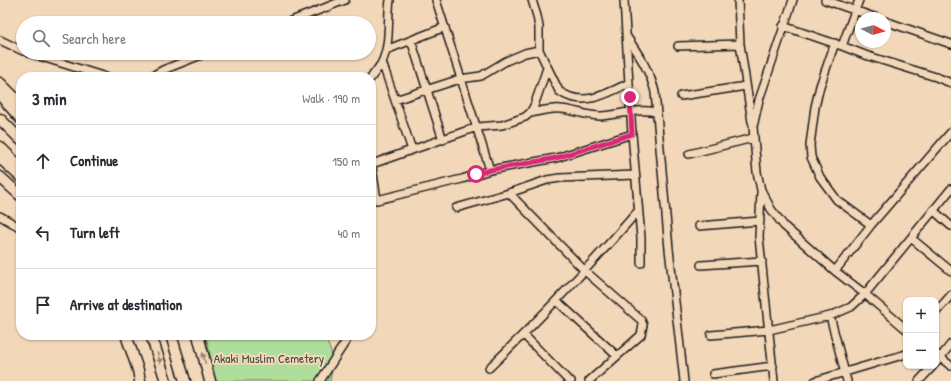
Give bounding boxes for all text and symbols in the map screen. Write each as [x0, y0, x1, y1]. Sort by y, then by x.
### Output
north arrow [855, 12, 891, 48]
search box [16, 16, 376, 60]
icon: search [30, 27, 52, 49]
text: Search here [62, 28, 126, 49]
text: 3 min [32, 87, 67, 110]
route end [621, 88, 639, 106]
text: Walk · 190 m [302, 89, 360, 107]
icon: ahead [32, 150, 54, 172]
text: Continue [70, 150, 118, 171]
text: 150 m [332, 152, 360, 170]
route start [467, 165, 485, 183]
icon: left [32, 222, 54, 244]
text: Turn left [70, 222, 120, 243]
text: 40 m [337, 224, 360, 242]
icon: arrive [32, 294, 54, 316]
text: Arrive at destination [70, 294, 182, 315]
map controls [903, 297, 939, 369]
button: + [903, 297, 939, 333]
button: − [903, 333, 939, 369]
park label: Akaki Muslim Cemetery [214, 349, 325, 367]
one-way arrow [156, 352, 162, 364]
one-way arrow [201, 352, 207, 364]

